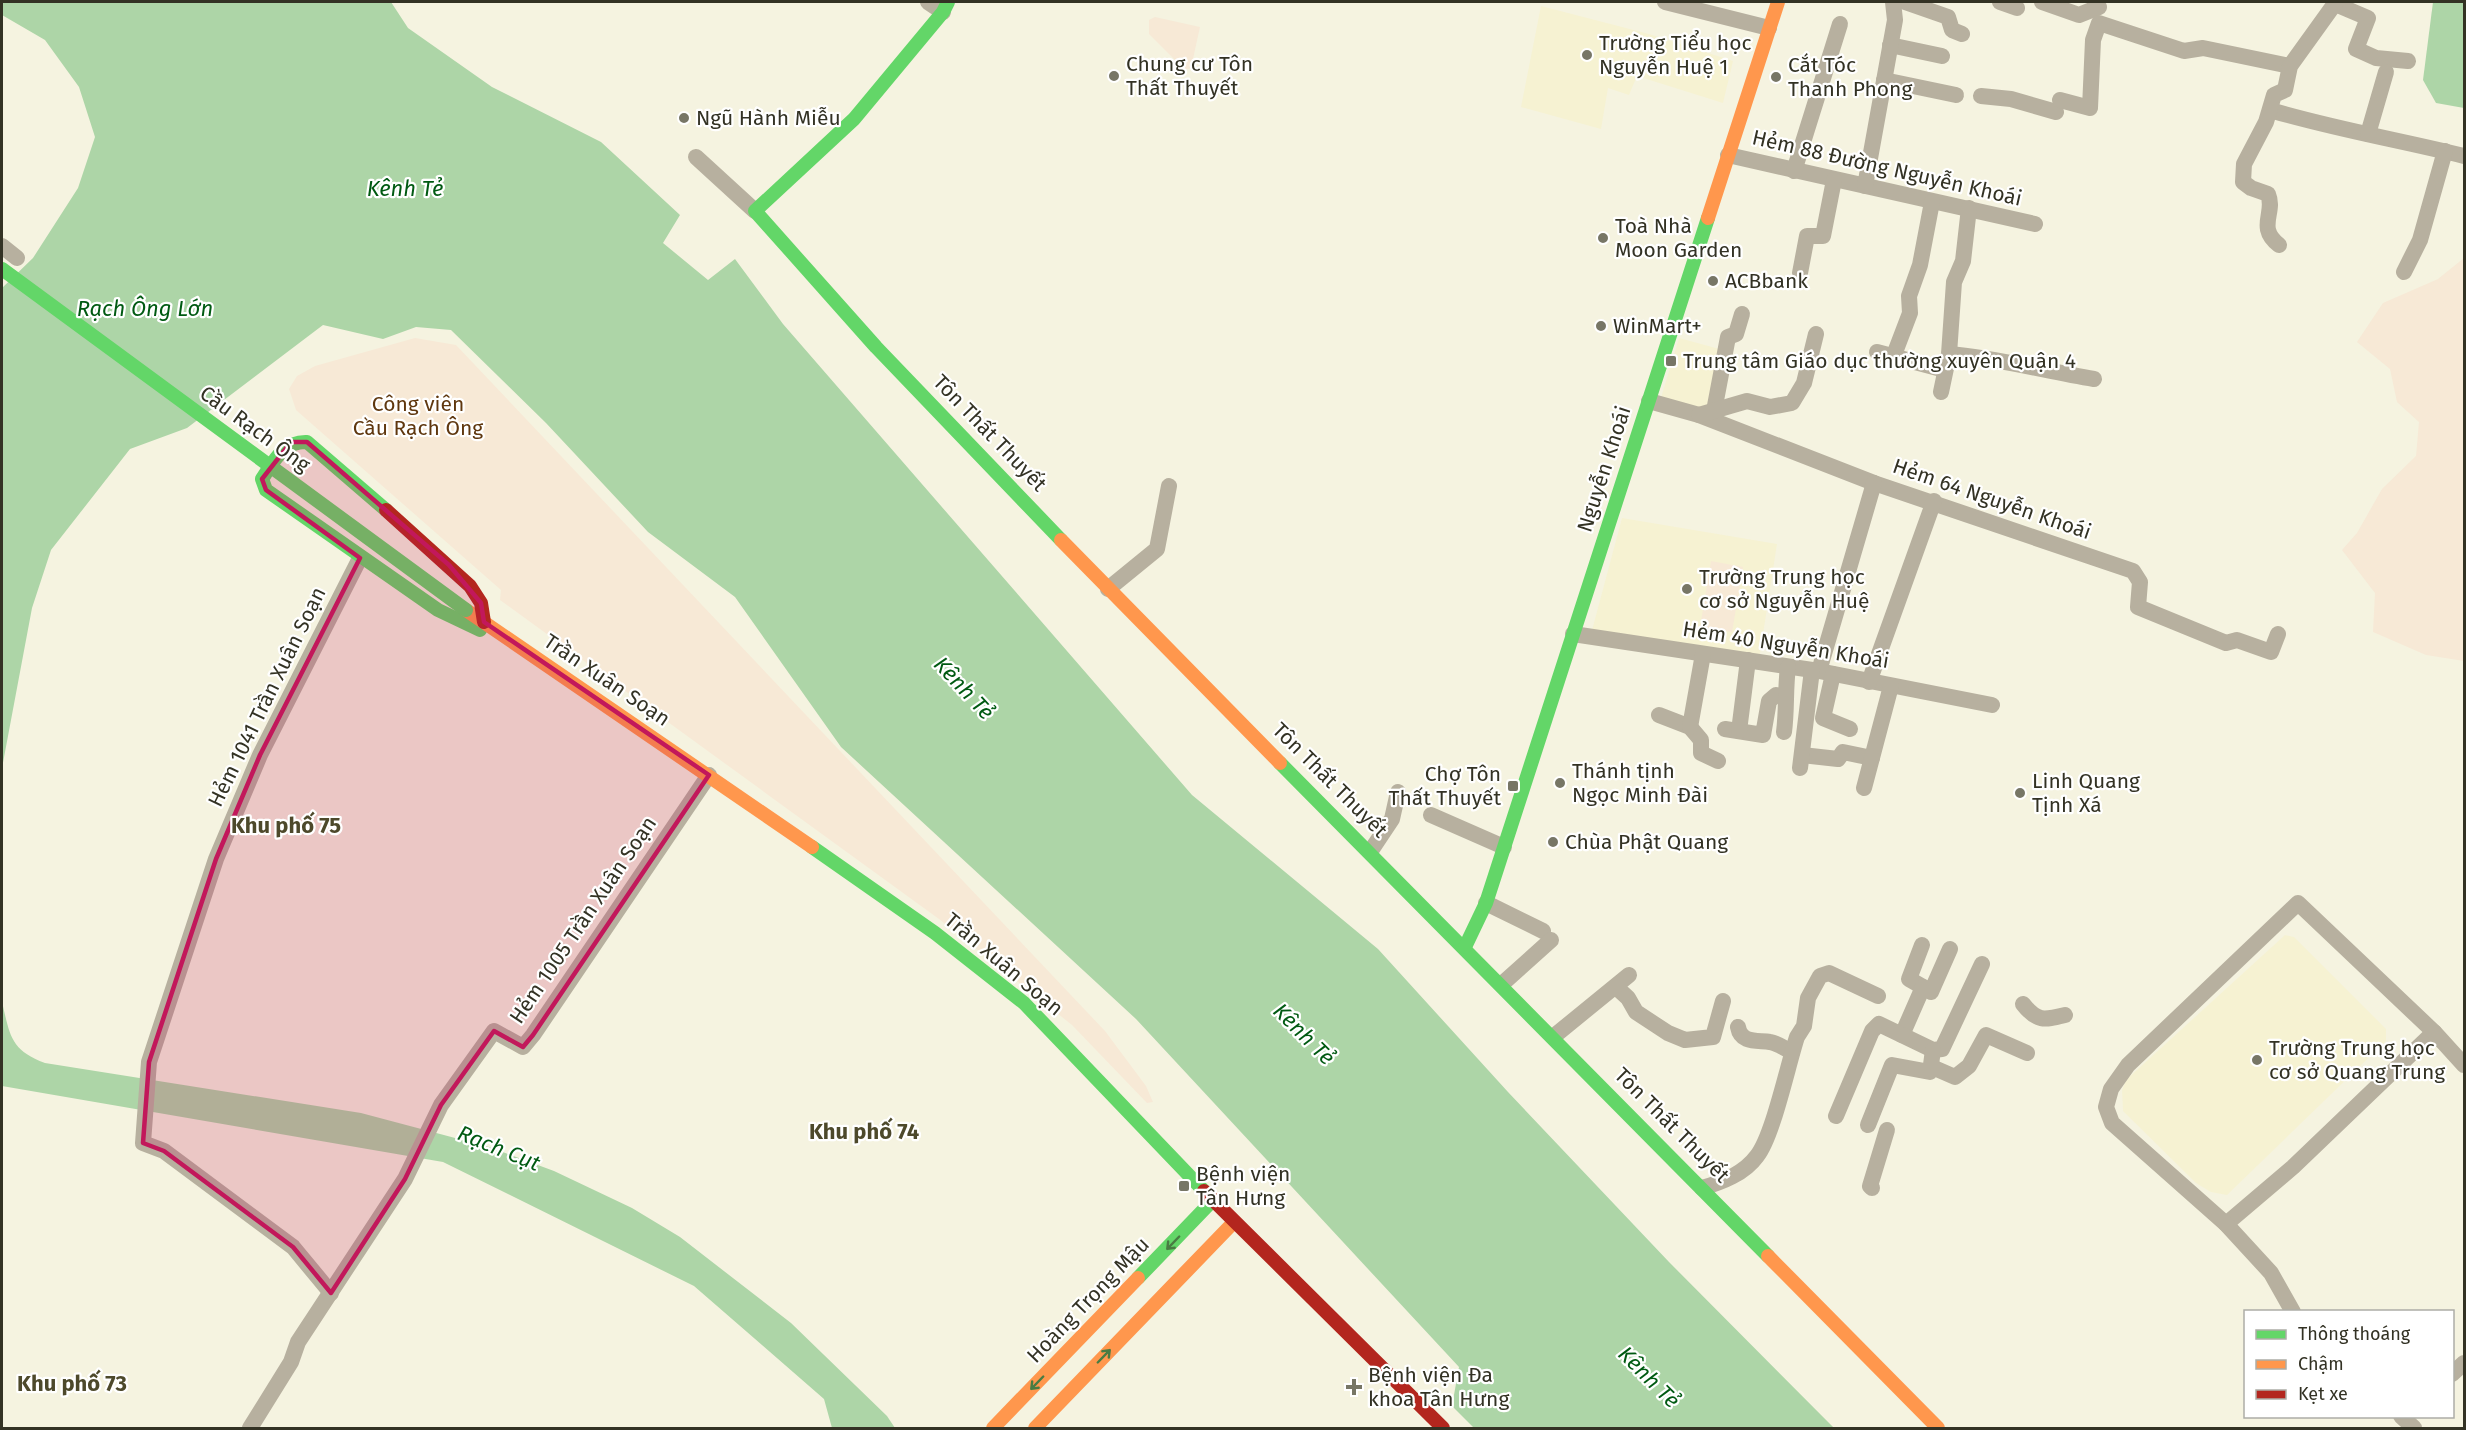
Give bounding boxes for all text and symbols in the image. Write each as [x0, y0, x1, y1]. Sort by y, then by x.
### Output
place label: Trường Tiểu học Nguyễn Huệ 1 [1599, 29, 1751, 80]
marker: Trường Tiểu học Nguyễn Huệ 1 [1580, 48, 1594, 62]
place label: Chung cư Tôn Thất Thuyết [1126, 51, 1253, 101]
place label: Cắt Tóc Thanh Phong [1788, 52, 1912, 102]
marker: Chung cư Tôn Thất Thuyết [1107, 69, 1121, 83]
marker: Cắt Tóc Thanh Phong [1769, 70, 1783, 84]
place label: Ngũ Hành Miễu [696, 105, 841, 131]
marker: Ngũ Hành Miễu [677, 111, 691, 125]
street label: Hẻm 88 Đường Nguyễn Khoái [1750, 124, 2024, 212]
water label: Kênh Tẻ [367, 175, 443, 202]
place label: Toà Nhà Moon Garden [1615, 213, 1742, 263]
marker: Toà Nhà Moon Garden [1596, 231, 1610, 245]
place label: ACBbank [1725, 268, 1808, 294]
marker: ACBbank [1706, 274, 1720, 288]
water label: Rạch Ông Lớn [77, 295, 213, 322]
place label: WinMart+ [1613, 313, 1702, 339]
marker: WinMart+ [1594, 319, 1608, 333]
place label: Trung tâm Giáo dục thường xuyên Quận 4 [1683, 348, 2076, 374]
marker: Trung tâm Giáo dục thường xuyên Quận 4 [1664, 354, 1678, 368]
street label: Tôn Thất Thuyết [928, 369, 1053, 497]
street label: Cầu Rạch Ông [195, 380, 315, 478]
park label: Công viên Cầu Rạch Ông [353, 391, 483, 441]
street label: Nguyễn Khoái [1571, 403, 1637, 535]
street label: Hẻm 64 Nguyễn Khoái [1889, 453, 2095, 545]
place label: Trường Trung học cơ sở Nguyễn Huệ [1699, 564, 1869, 614]
marker: Trường Trung học cơ sở Nguyễn Huệ [1680, 582, 1694, 596]
street label: Hẻm 1041 Trần Xuân Soạn [202, 583, 332, 811]
street label: Hẻm 40 Nguyễn Khoái [1681, 616, 1891, 674]
street label: Trần Xuân Soạn [539, 628, 675, 732]
water label: Kênh Tẻ [928, 651, 1000, 725]
street label: Tôn Thất Thuyết [1267, 717, 1393, 843]
place label: Thánh tịnh Ngọc Minh Đài [1572, 758, 1708, 808]
place label: Chợ Tôn Thất Thuyết [1389, 761, 1501, 811]
place label: Linh Quang Tịnh Xá [2032, 768, 2140, 818]
marker: Thánh tịnh Ngọc Minh Đài [1553, 776, 1567, 790]
marker: Chợ Tôn Thất Thuyết [1506, 779, 1520, 793]
marker: Linh Quang Tịnh Xá [2013, 786, 2027, 800]
district label: Khu phố 75 [231, 811, 341, 839]
street label: Hẻm 1005 Trần Xuân Soạn [504, 811, 662, 1029]
place label: Chùa Phật Quang [1565, 829, 1728, 855]
marker: Chùa Phật Quang [1546, 835, 1560, 849]
street label: Trần Xuân Soạn [939, 907, 1069, 1021]
water label: Kênh Tẻ [1267, 997, 1341, 1071]
place label: Trường Trung học cơ sở Quang Trung [2269, 1035, 2445, 1085]
marker: Trường Trung học cơ sở Quang Trung [2250, 1053, 2264, 1067]
street label: Tôn Thất Thuyết [1609, 1062, 1735, 1188]
district label: Khu phố 74 [809, 1117, 919, 1145]
water label: Rạch Cụt [454, 1119, 544, 1177]
place label: Bệnh viện Tân Hưng [1196, 1161, 1290, 1211]
marker: Bệnh viện Tân Hưng [1177, 1179, 1191, 1193]
street label: Hoàng Trọng Mậu [1021, 1232, 1155, 1368]
one-way arrow [1166, 1235, 1180, 1250]
legend [2244, 1310, 2454, 1418]
text: Thông thoáng [2298, 1323, 2411, 1345]
water label: Kênh Tẻ [1612, 1340, 1686, 1414]
one-way arrow [1097, 1349, 1112, 1364]
text: Chậm [2298, 1353, 2344, 1375]
place label: Bệnh viện Đa khoa Tân Hưng [1368, 1362, 1509, 1412]
district label: Khu phố 73 [17, 1369, 127, 1397]
one-way arrow [1030, 1375, 1045, 1390]
marker: Bệnh viện Đa khoa Tân Hưng [1345, 1378, 1363, 1396]
text: Kẹt xe [2298, 1383, 2348, 1405]

